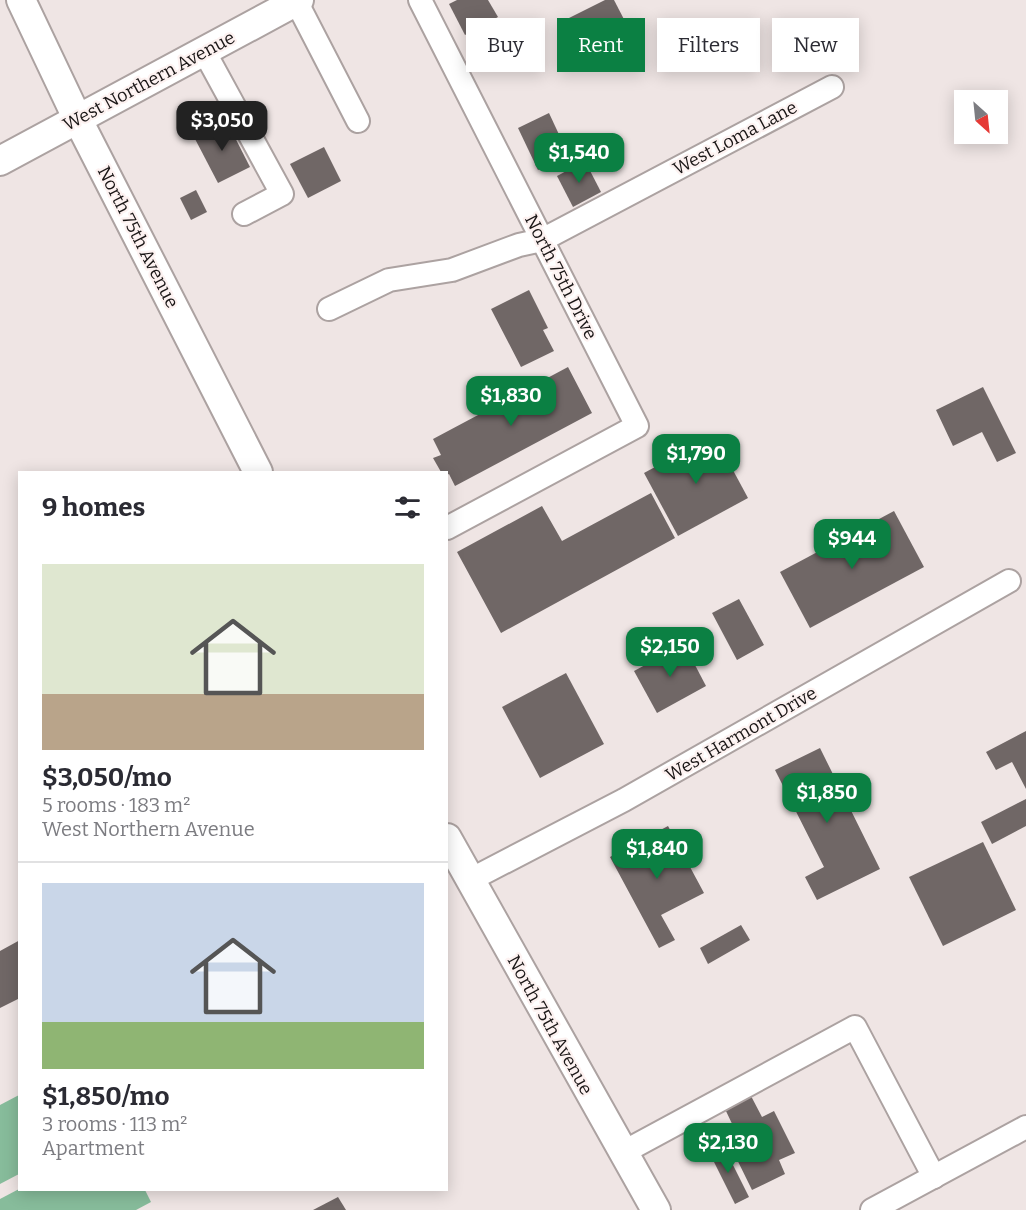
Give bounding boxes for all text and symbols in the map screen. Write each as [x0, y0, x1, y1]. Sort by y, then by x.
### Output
chip: Buy [466, 18, 545, 72]
chip: Rent [557, 18, 645, 72]
chip: Filters [657, 18, 760, 72]
chip: New [772, 18, 859, 72]
street label: West Northern Avenue [59, 26, 239, 136]
north arrow [954, 90, 1008, 144]
map controls [954, 90, 1008, 144]
street label: West Loma Lane [669, 96, 801, 180]
pin: $3,050 [173, 101, 271, 152]
text: $3,050 [190, 108, 254, 132]
pin: $1,540 [530, 133, 628, 184]
text: $1,540 [548, 140, 610, 164]
street label: North 75th Avenue [93, 162, 183, 312]
street label: North 75th Drive [520, 211, 602, 343]
pin: $1,830 [462, 376, 560, 427]
text: $1,830 [480, 383, 542, 407]
pin: $1,790 [647, 434, 745, 485]
text: $1,790 [666, 441, 726, 465]
icon: filters [391, 491, 424, 524]
text: 9 homes [42, 492, 145, 523]
pin: $944 [816, 519, 888, 570]
text: $944 [828, 526, 876, 550]
icon: home [179, 603, 287, 711]
pin: $2,150 [621, 627, 719, 678]
text: $2,150 [640, 634, 700, 658]
street label: West Harmont Drive [662, 682, 820, 786]
text: $3,050/mo [42, 762, 172, 793]
pin: $1,850 [778, 773, 876, 824]
text: $1,850 [796, 780, 858, 804]
text: 5 rooms · 183 m² [42, 793, 190, 817]
text: West Northern Avenue [42, 817, 255, 841]
pin: $1,840 [608, 829, 706, 880]
text: $1,840 [626, 836, 688, 860]
icon: home [179, 922, 287, 1030]
street label: North 75th Avenue [503, 951, 597, 1099]
text: $1,850/mo [42, 1081, 169, 1112]
text: 3 rooms · 113 m² [42, 1112, 187, 1136]
pin: $2,130 [679, 1123, 777, 1174]
text: $2,130 [698, 1130, 758, 1154]
text: Apartment [42, 1136, 145, 1160]

